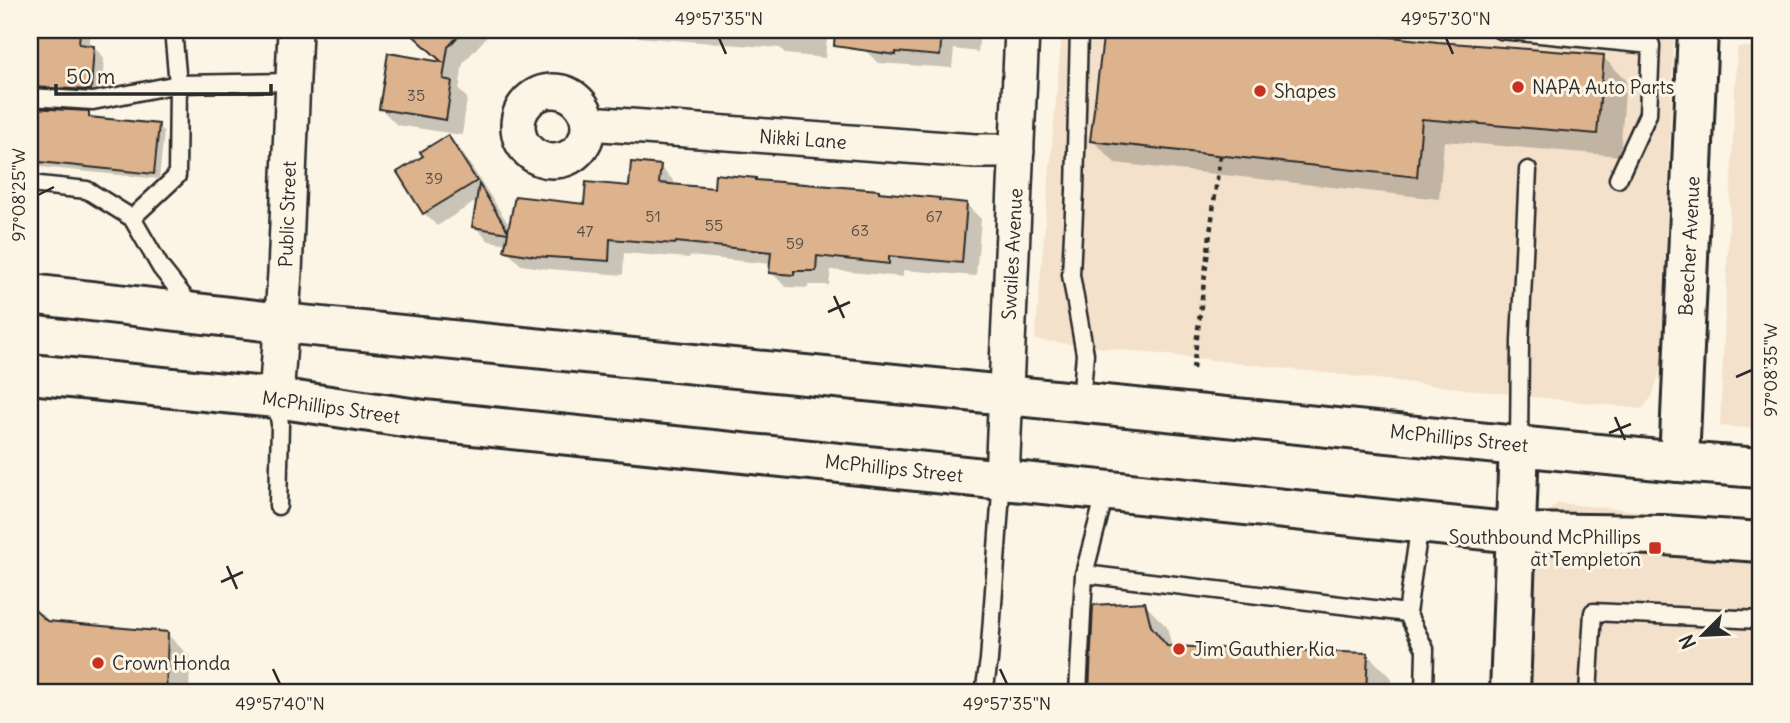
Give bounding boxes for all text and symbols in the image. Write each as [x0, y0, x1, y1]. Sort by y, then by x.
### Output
text: 49°57'35"N [675, 7, 763, 30]
text: 49°57'30"N [1401, 7, 1491, 30]
scale bar [56, 52, 271, 96]
text: 50 m [66, 63, 115, 90]
place label: NAPA Auto Parts [1532, 75, 1674, 99]
place label: Shapes [1274, 79, 1336, 103]
marker: NAPA Auto Parts [1510, 79, 1526, 95]
marker: Shapes [1252, 83, 1268, 99]
house number: 35 [407, 85, 425, 105]
street label: Nikki Lane [758, 124, 848, 154]
text: 97°08'25"W [7, 148, 30, 242]
street label: Public Street [273, 160, 301, 268]
house number: 39 [425, 168, 443, 188]
street label: Beecher Avenue [1673, 176, 1705, 316]
street label: Swailes Avenue [997, 188, 1027, 320]
house number: 51 [645, 206, 661, 226]
house number: 67 [925, 206, 943, 226]
house number: 55 [705, 215, 723, 235]
house number: 63 [851, 220, 869, 240]
house number: 47 [577, 221, 594, 241]
house number: 59 [786, 233, 804, 253]
text: 97°08'35"W [1759, 323, 1782, 417]
street label: McPhillips Street [261, 385, 401, 429]
street label: McPhillips Street [1389, 419, 1529, 457]
street label: McPhillips Street [824, 449, 964, 487]
place label: Southbound McPhillips at Templeton [1449, 525, 1641, 571]
marker: Southbound McPhillips at Templeton [1647, 540, 1663, 556]
north arrow [1668, 600, 1738, 670]
text: N [1674, 631, 1701, 653]
place label: Jim Gauthier Kia [1193, 637, 1335, 661]
marker: Jim Gauthier Kia [1171, 641, 1187, 657]
place label: Crown Honda [112, 651, 231, 675]
marker: Crown Honda [90, 655, 106, 671]
text: 49°57'40"N [235, 692, 325, 715]
text: 49°57'35"N [963, 692, 1051, 715]

